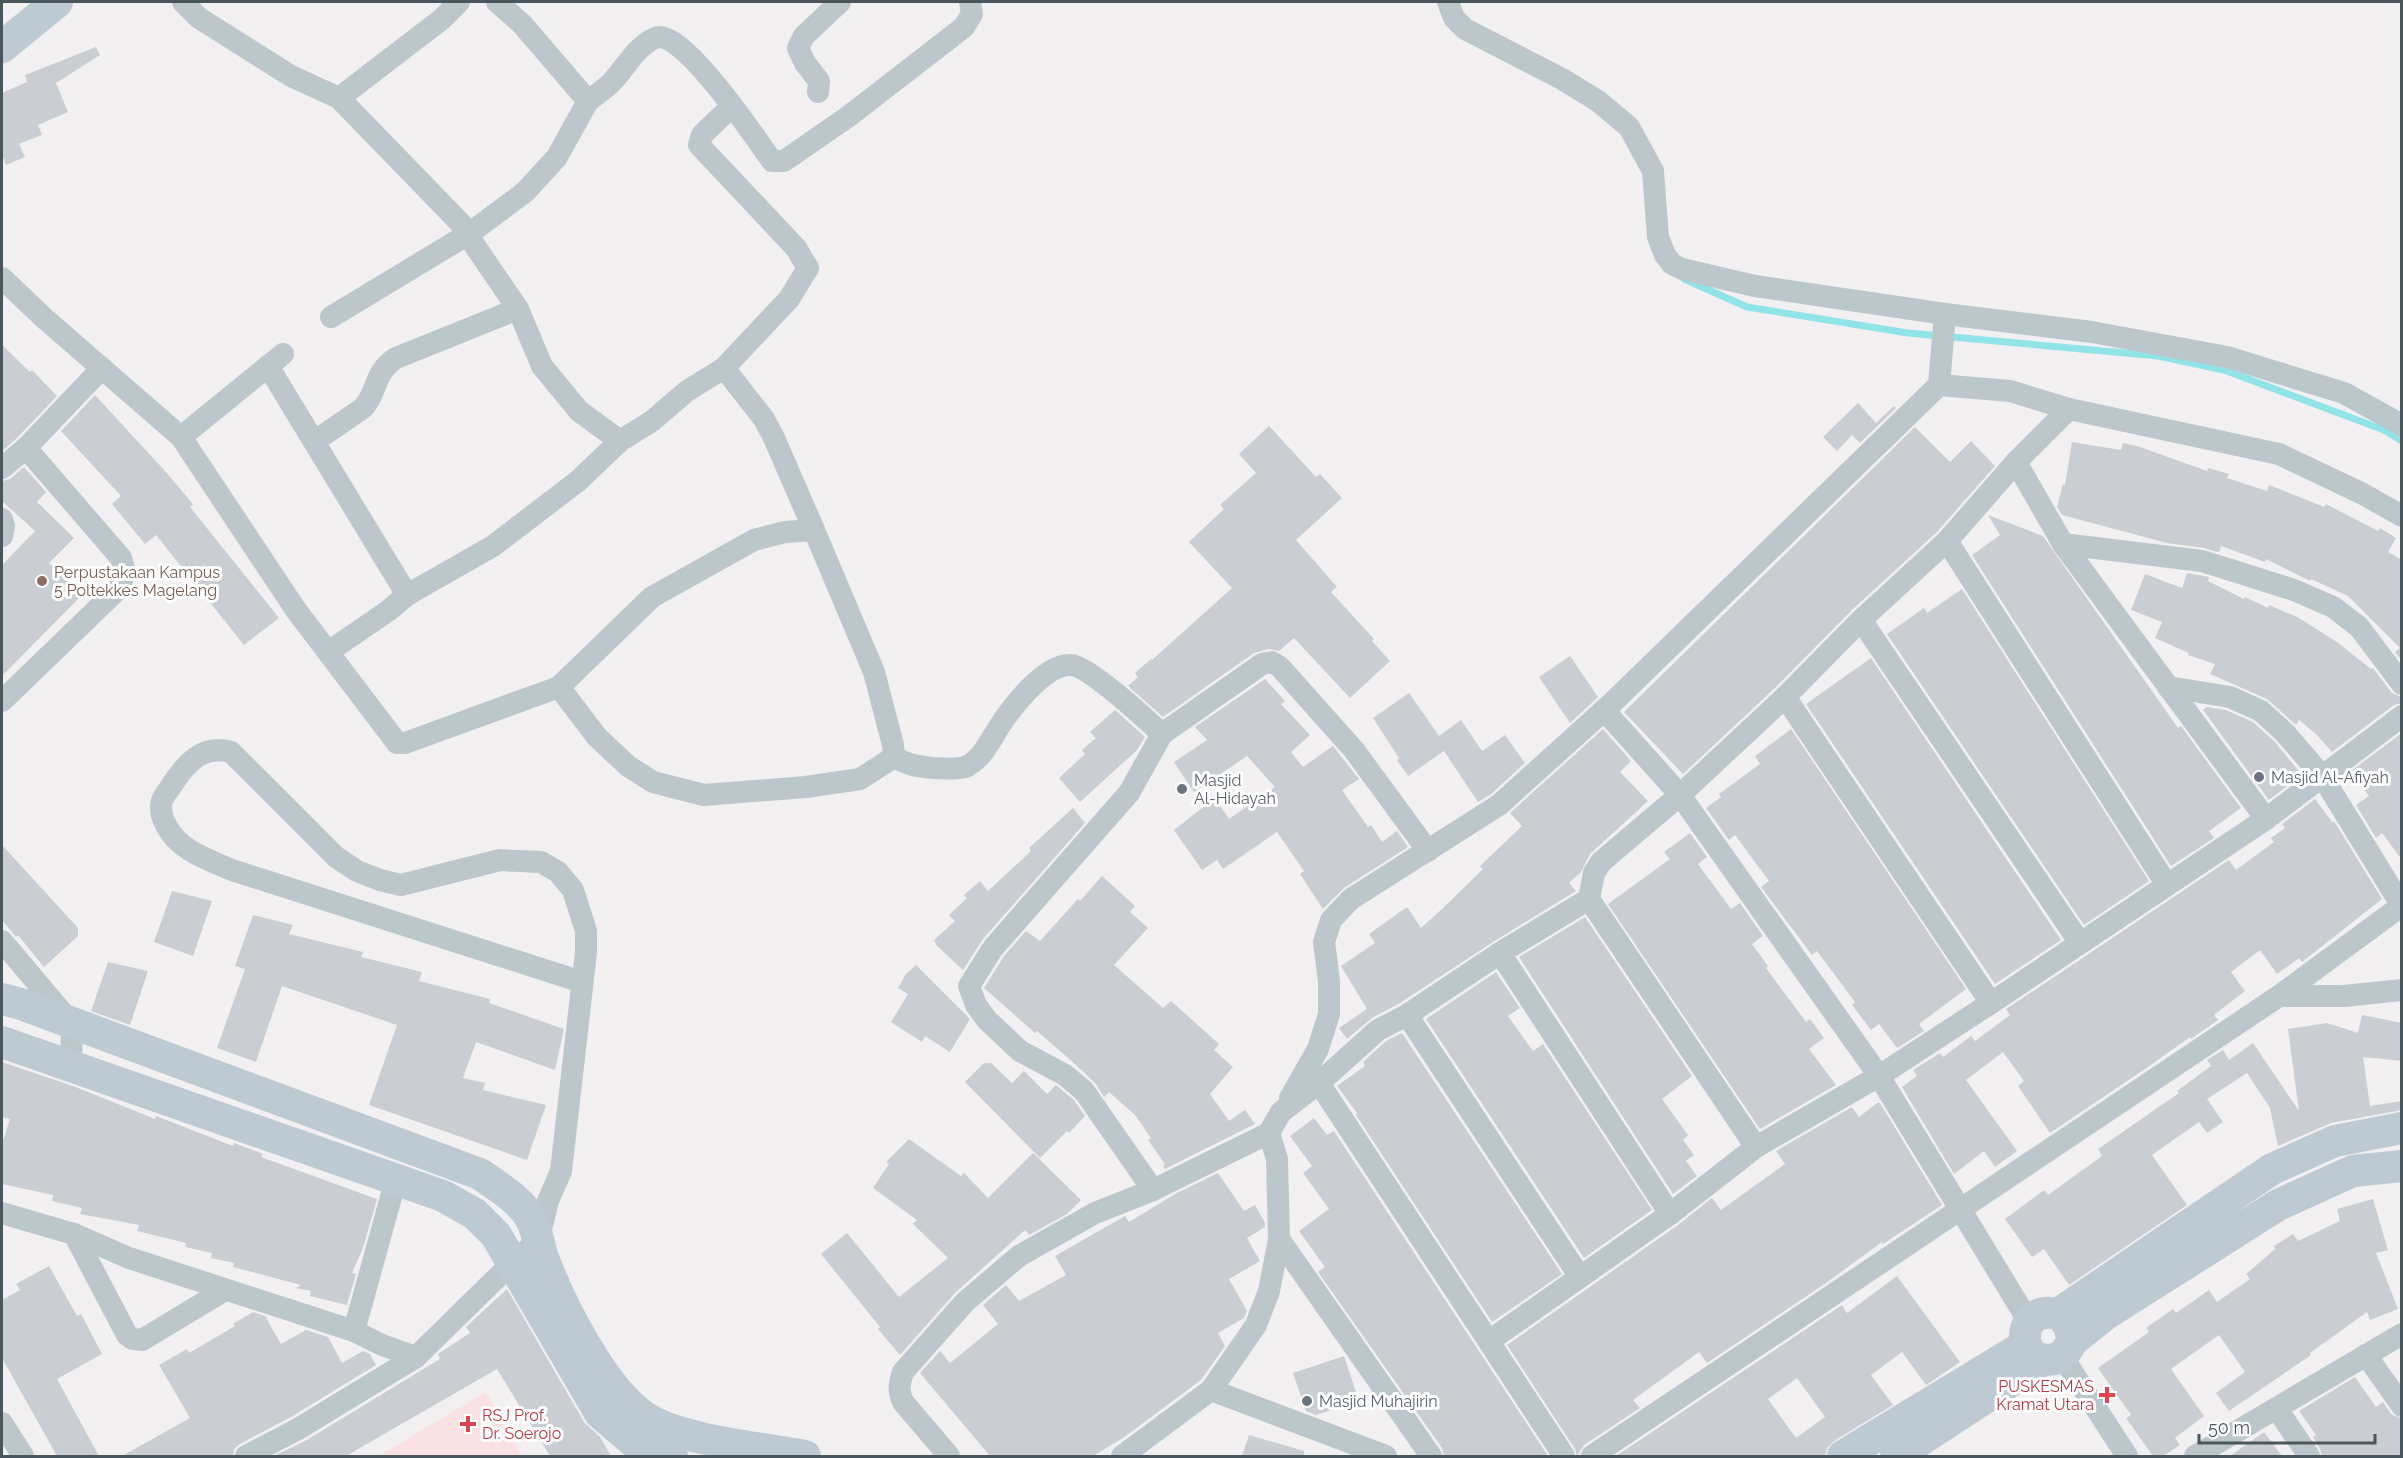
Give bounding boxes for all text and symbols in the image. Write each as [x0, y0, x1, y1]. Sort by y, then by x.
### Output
place label: Perpustakaan Kampus 5 Poltekkes Magelang [54, 563, 220, 600]
marker: Perpustakaan Kampus 5 Poltekkes Magelang [35, 574, 49, 588]
place label: Masjid Al-Afiyah [2271, 768, 2389, 787]
marker: Masjid Al-Afiyah [2252, 770, 2266, 784]
place label: Masjid Al-Hidayah [1194, 771, 1276, 808]
marker: Masjid Al-Hidayah [1175, 782, 1189, 796]
place label: PUSKESMAS Kramat Utara [1996, 1377, 2094, 1414]
marker: PUSKESMAS Kramat Utara [2098, 1386, 2116, 1404]
place label: Masjid Muhajirin [1319, 1392, 1438, 1411]
marker: Masjid Muhajirin [1300, 1394, 1314, 1408]
place label: RSJ Prof. Dr. Soerojo [482, 1406, 561, 1443]
scale bar [2199, 1407, 2374, 1445]
marker: RSJ Prof. Dr. Soerojo [459, 1415, 477, 1433]
text: 50 m [2208, 1417, 2250, 1438]

